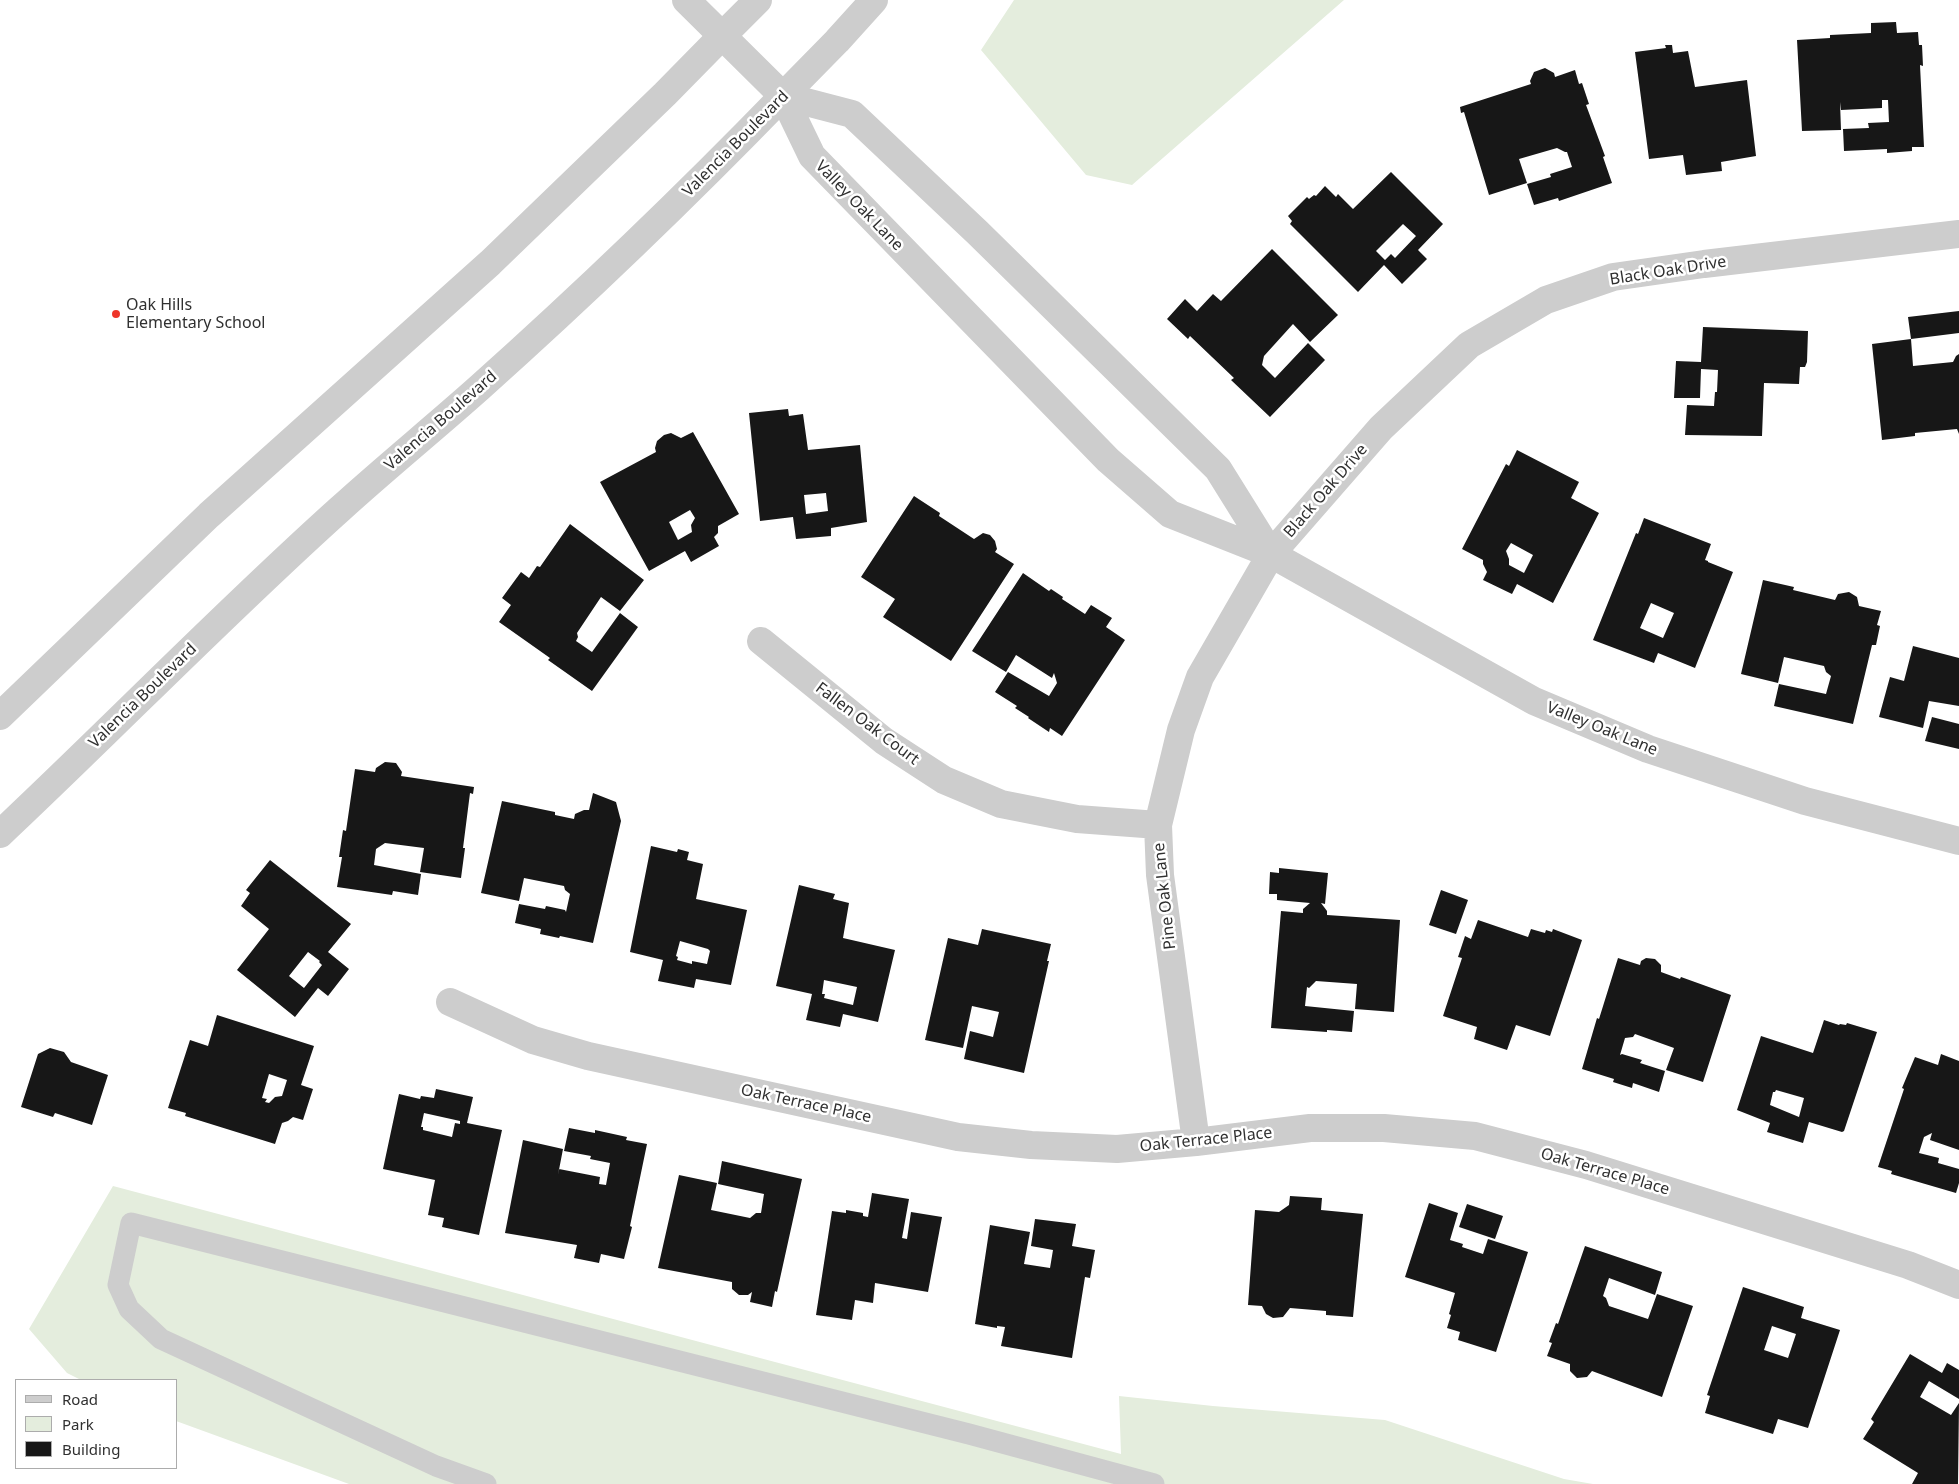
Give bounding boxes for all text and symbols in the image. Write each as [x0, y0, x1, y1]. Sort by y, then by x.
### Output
street label: Valencia Boulevard [679, 87, 793, 201]
street label: Valley Oak Lane [811, 157, 907, 255]
street label: Black Oak Drive [1608, 252, 1728, 290]
place label: Oak Hills Elementary School [126, 295, 265, 333]
marker: Oak Hills Elementary School [110, 308, 122, 320]
street label: Valencia Boulevard [381, 367, 501, 475]
street label: Black Oak Drive [1280, 440, 1372, 542]
street label: Valencia Boulevard [85, 640, 201, 752]
street label: Fallen Oak Court [811, 679, 923, 769]
street label: Valley Oak Lane [1544, 698, 1660, 760]
street label: Pine Oak Lane [1150, 842, 1180, 950]
street label: Oak Terrace Place [739, 1081, 873, 1127]
street label: Oak Terrace Place [1139, 1123, 1273, 1157]
street label: Oak Terrace Place [1538, 1144, 1672, 1200]
legend [15, 1379, 178, 1469]
text: Road [62, 1389, 98, 1409]
text: Park [62, 1414, 94, 1434]
text: Building [62, 1439, 120, 1459]

